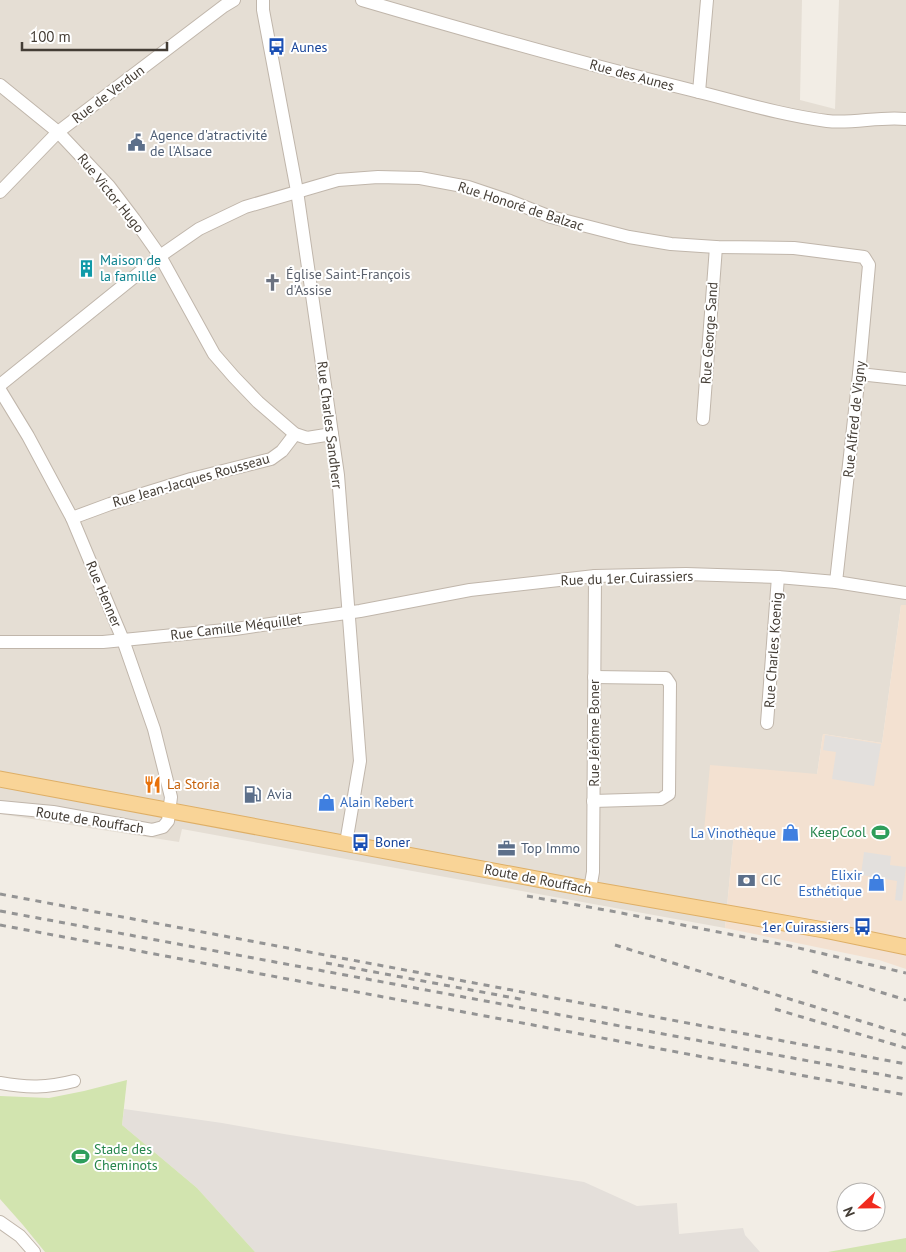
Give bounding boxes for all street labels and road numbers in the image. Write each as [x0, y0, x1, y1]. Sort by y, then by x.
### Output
street label: Rue des Aunes [588, 55, 676, 95]
street label: Rue de Verdun [68, 61, 148, 127]
street label: Rue Victor Hugo [74, 150, 148, 236]
street label: Rue Honoré de Balzac [456, 177, 586, 235]
street label: Rue George Sand [696, 281, 722, 385]
street label: Rue Alfred de Vigny [839, 359, 869, 478]
street label: Rue Charles Sandherr [313, 360, 347, 490]
street label: Rue Jean-Jacques Rousseau [110, 449, 272, 511]
street label: Rue Henner [82, 558, 126, 630]
street label: Rue du 1er Cuirassiers [560, 567, 694, 589]
street label: Rue Charles Koenig [760, 591, 786, 709]
street label: Rue Camille Méquillet [169, 610, 303, 644]
street label: Rue Jérôme Boner [585, 679, 603, 787]
street label: Route de Rouffach [35, 803, 145, 837]
street label: Route de Rouffach [483, 860, 593, 898]

